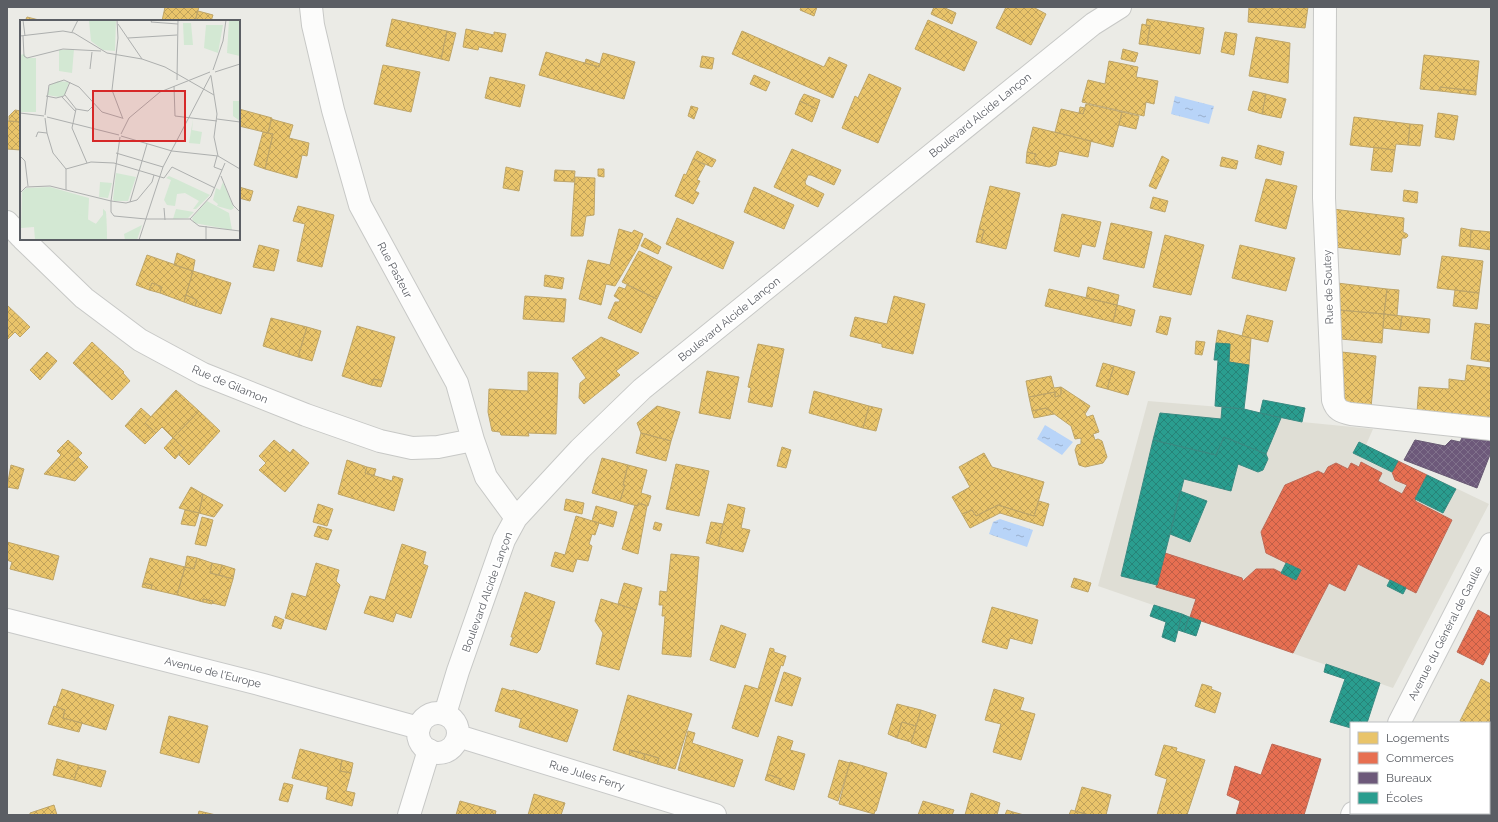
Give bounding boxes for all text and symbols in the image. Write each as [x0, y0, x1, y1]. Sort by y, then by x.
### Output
inset map [20, 20, 240, 240]
street label: Boulevard Alcide Lançon [927, 70, 1034, 160]
street label: Rue Pasteur [374, 240, 415, 301]
street label: Rue de Soutey [1321, 249, 1336, 324]
street label: Boulevard Alcide Lançon [676, 274, 783, 364]
street label: Rue de Gilamon [190, 363, 270, 406]
street label: Boulevard Alcide Lançon [460, 530, 515, 654]
street label: Avenue du Général de Gaulle [1406, 563, 1485, 703]
street label: Avenue de l'Europe [163, 654, 263, 691]
legend [1350, 722, 1490, 814]
text: Logements [1386, 731, 1449, 745]
text: Commerces [1386, 751, 1454, 765]
street label: Rue Jules Ferry [548, 758, 626, 793]
text: Bureaux [1386, 771, 1432, 785]
text: Écoles [1386, 791, 1423, 805]

